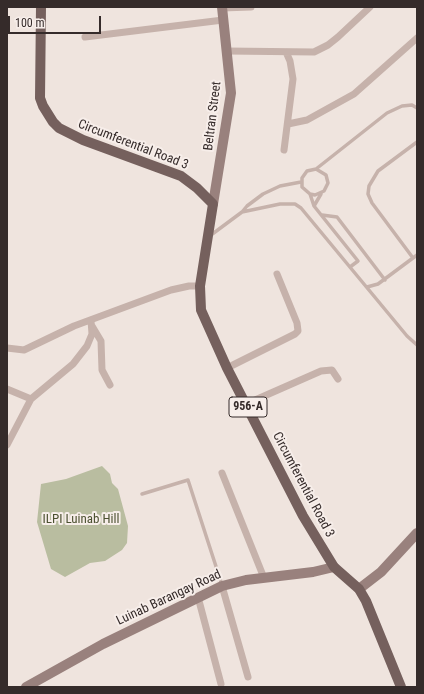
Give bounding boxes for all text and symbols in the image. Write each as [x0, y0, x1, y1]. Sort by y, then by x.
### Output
scale bar [10, 8, 103, 34]
text: 100 m [15, 16, 45, 30]
street label: Beltran Street [201, 80, 225, 152]
street label: Circumferential Road 3 [76, 117, 190, 173]
road number: 956-A [229, 397, 267, 417]
street label: Circumferential Road 3 [269, 430, 337, 540]
park label: ILPI Luinab Hill [43, 512, 119, 528]
street label: Luinab Barangay Road [114, 567, 224, 629]

